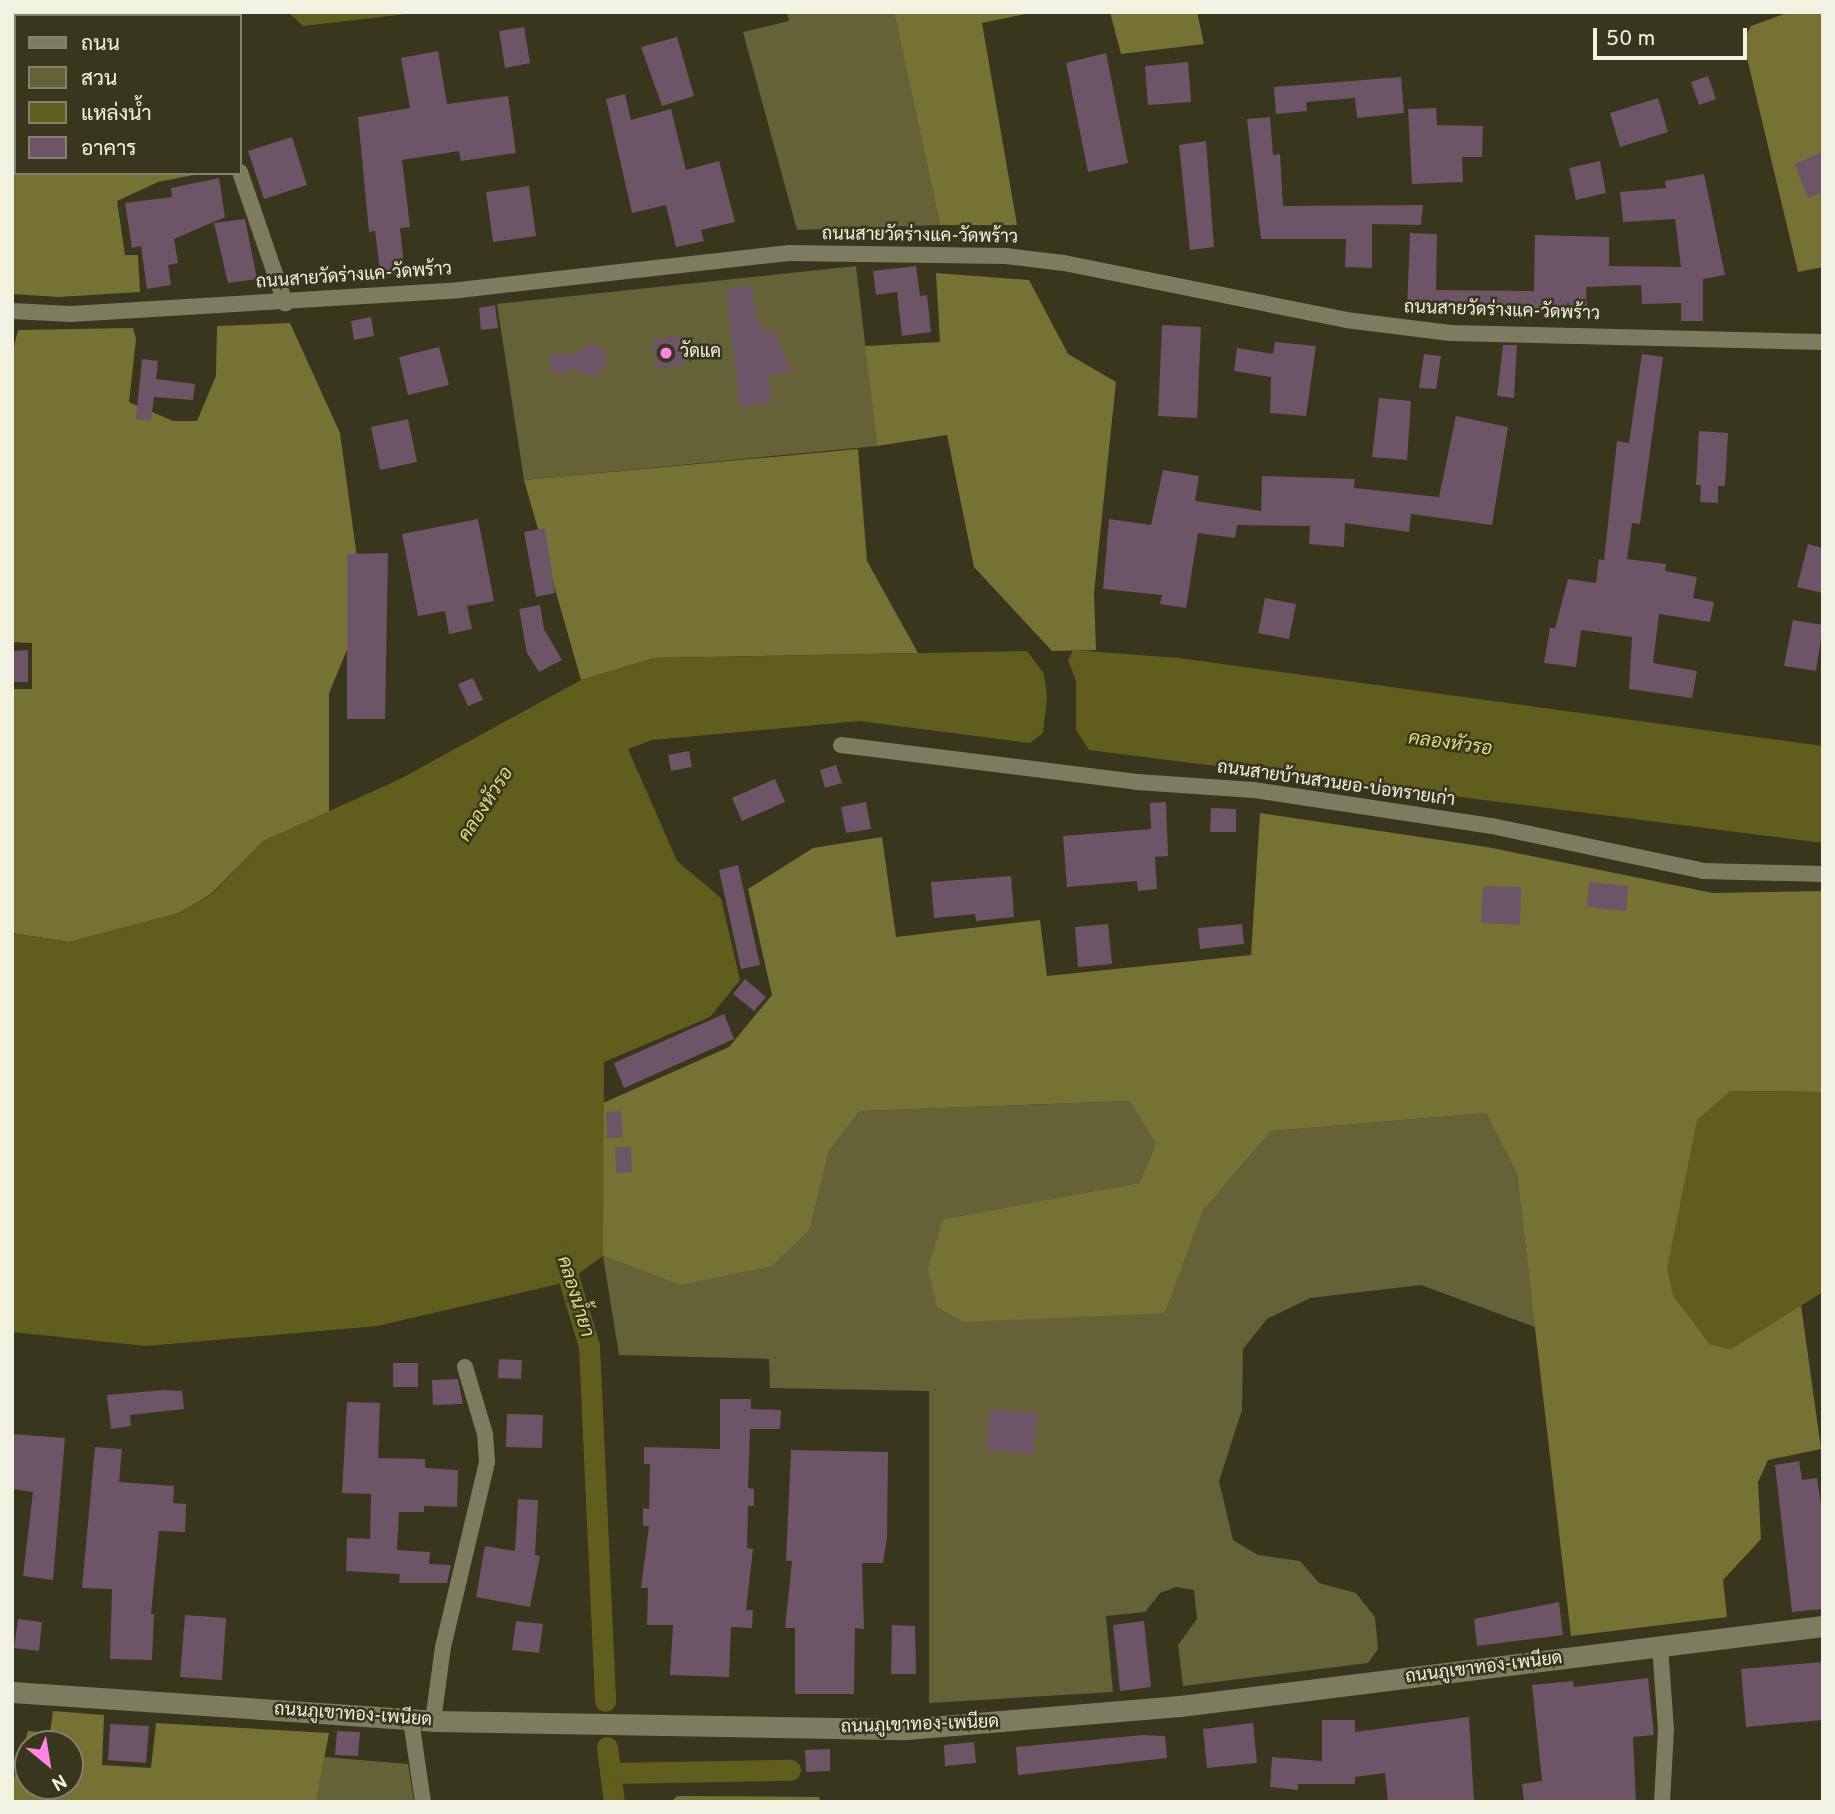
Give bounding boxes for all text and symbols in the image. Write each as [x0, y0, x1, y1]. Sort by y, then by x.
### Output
legend [14, 14, 242, 175]
scale bar [1597, 14, 1751, 58]
text: 50 m [1606, 26, 1655, 53]
text: ถนน [81, 31, 120, 58]
text: สวน [81, 66, 117, 93]
text: แหล่งน้ำ [81, 101, 152, 128]
text: อาคาร [81, 136, 137, 163]
street label: ถนนสายวัดร่างแค-วัดพร้าว [822, 224, 1018, 250]
street label: ถนนสายวัดร่างแค-วัดพร้าว [255, 259, 453, 295]
street label: ถนนสายวัดร่างแค-วัดพร้าว [1404, 298, 1600, 326]
place label: วัดแค [680, 342, 721, 364]
marker: วัดแค [658, 345, 674, 361]
water label: คลองหัวรอ [1407, 728, 1493, 762]
street label: ถนนสายบ้านสวนยอ-บ่อทรายเก่า [1216, 758, 1456, 812]
water label: คลองหัวรอ [454, 763, 520, 847]
water label: คลองน้ำยา [551, 1254, 597, 1340]
street label: ถนนภูเขาทอง-เพนียด [1404, 1649, 1564, 1689]
street label: ถนนภูเขาทอง-เพนียด [273, 1700, 433, 1732]
street label: ถนนภูเขาทอง-เพนียด [841, 1712, 999, 1740]
north arrow [14, 1730, 84, 1800]
text: N [47, 1768, 70, 1795]

